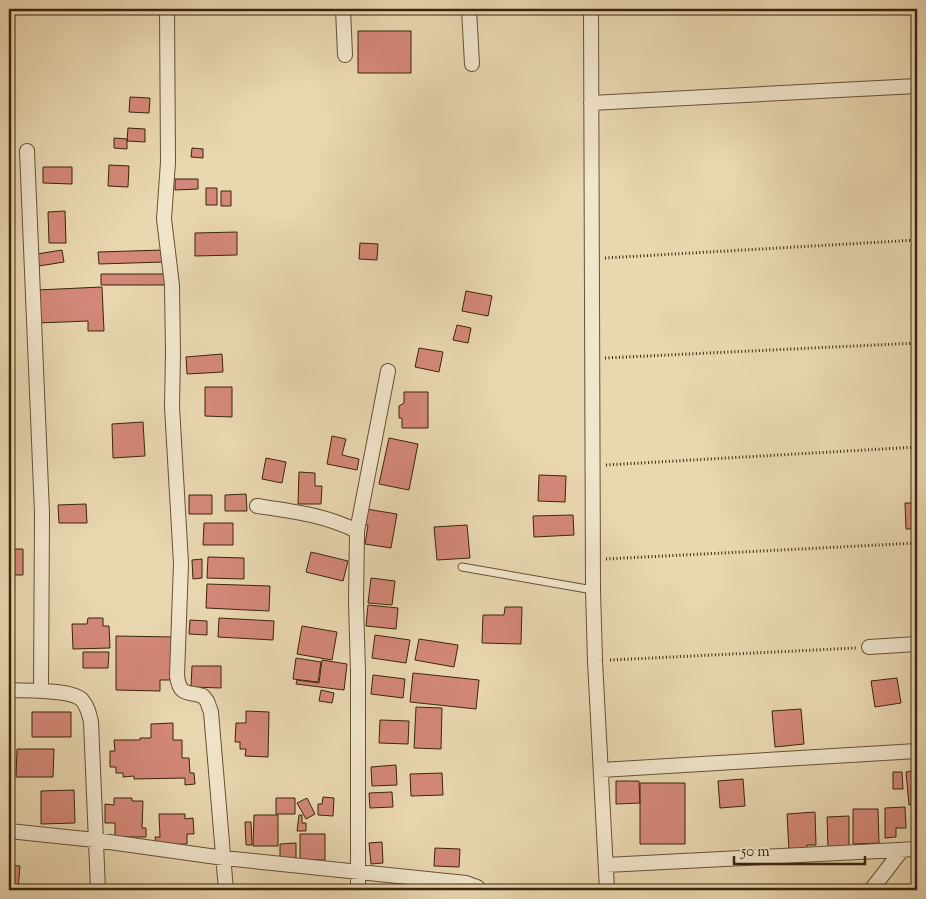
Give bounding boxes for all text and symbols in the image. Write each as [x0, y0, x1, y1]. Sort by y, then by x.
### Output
scale bar [734, 834, 865, 866]
text: 50 m [740, 842, 770, 863]

